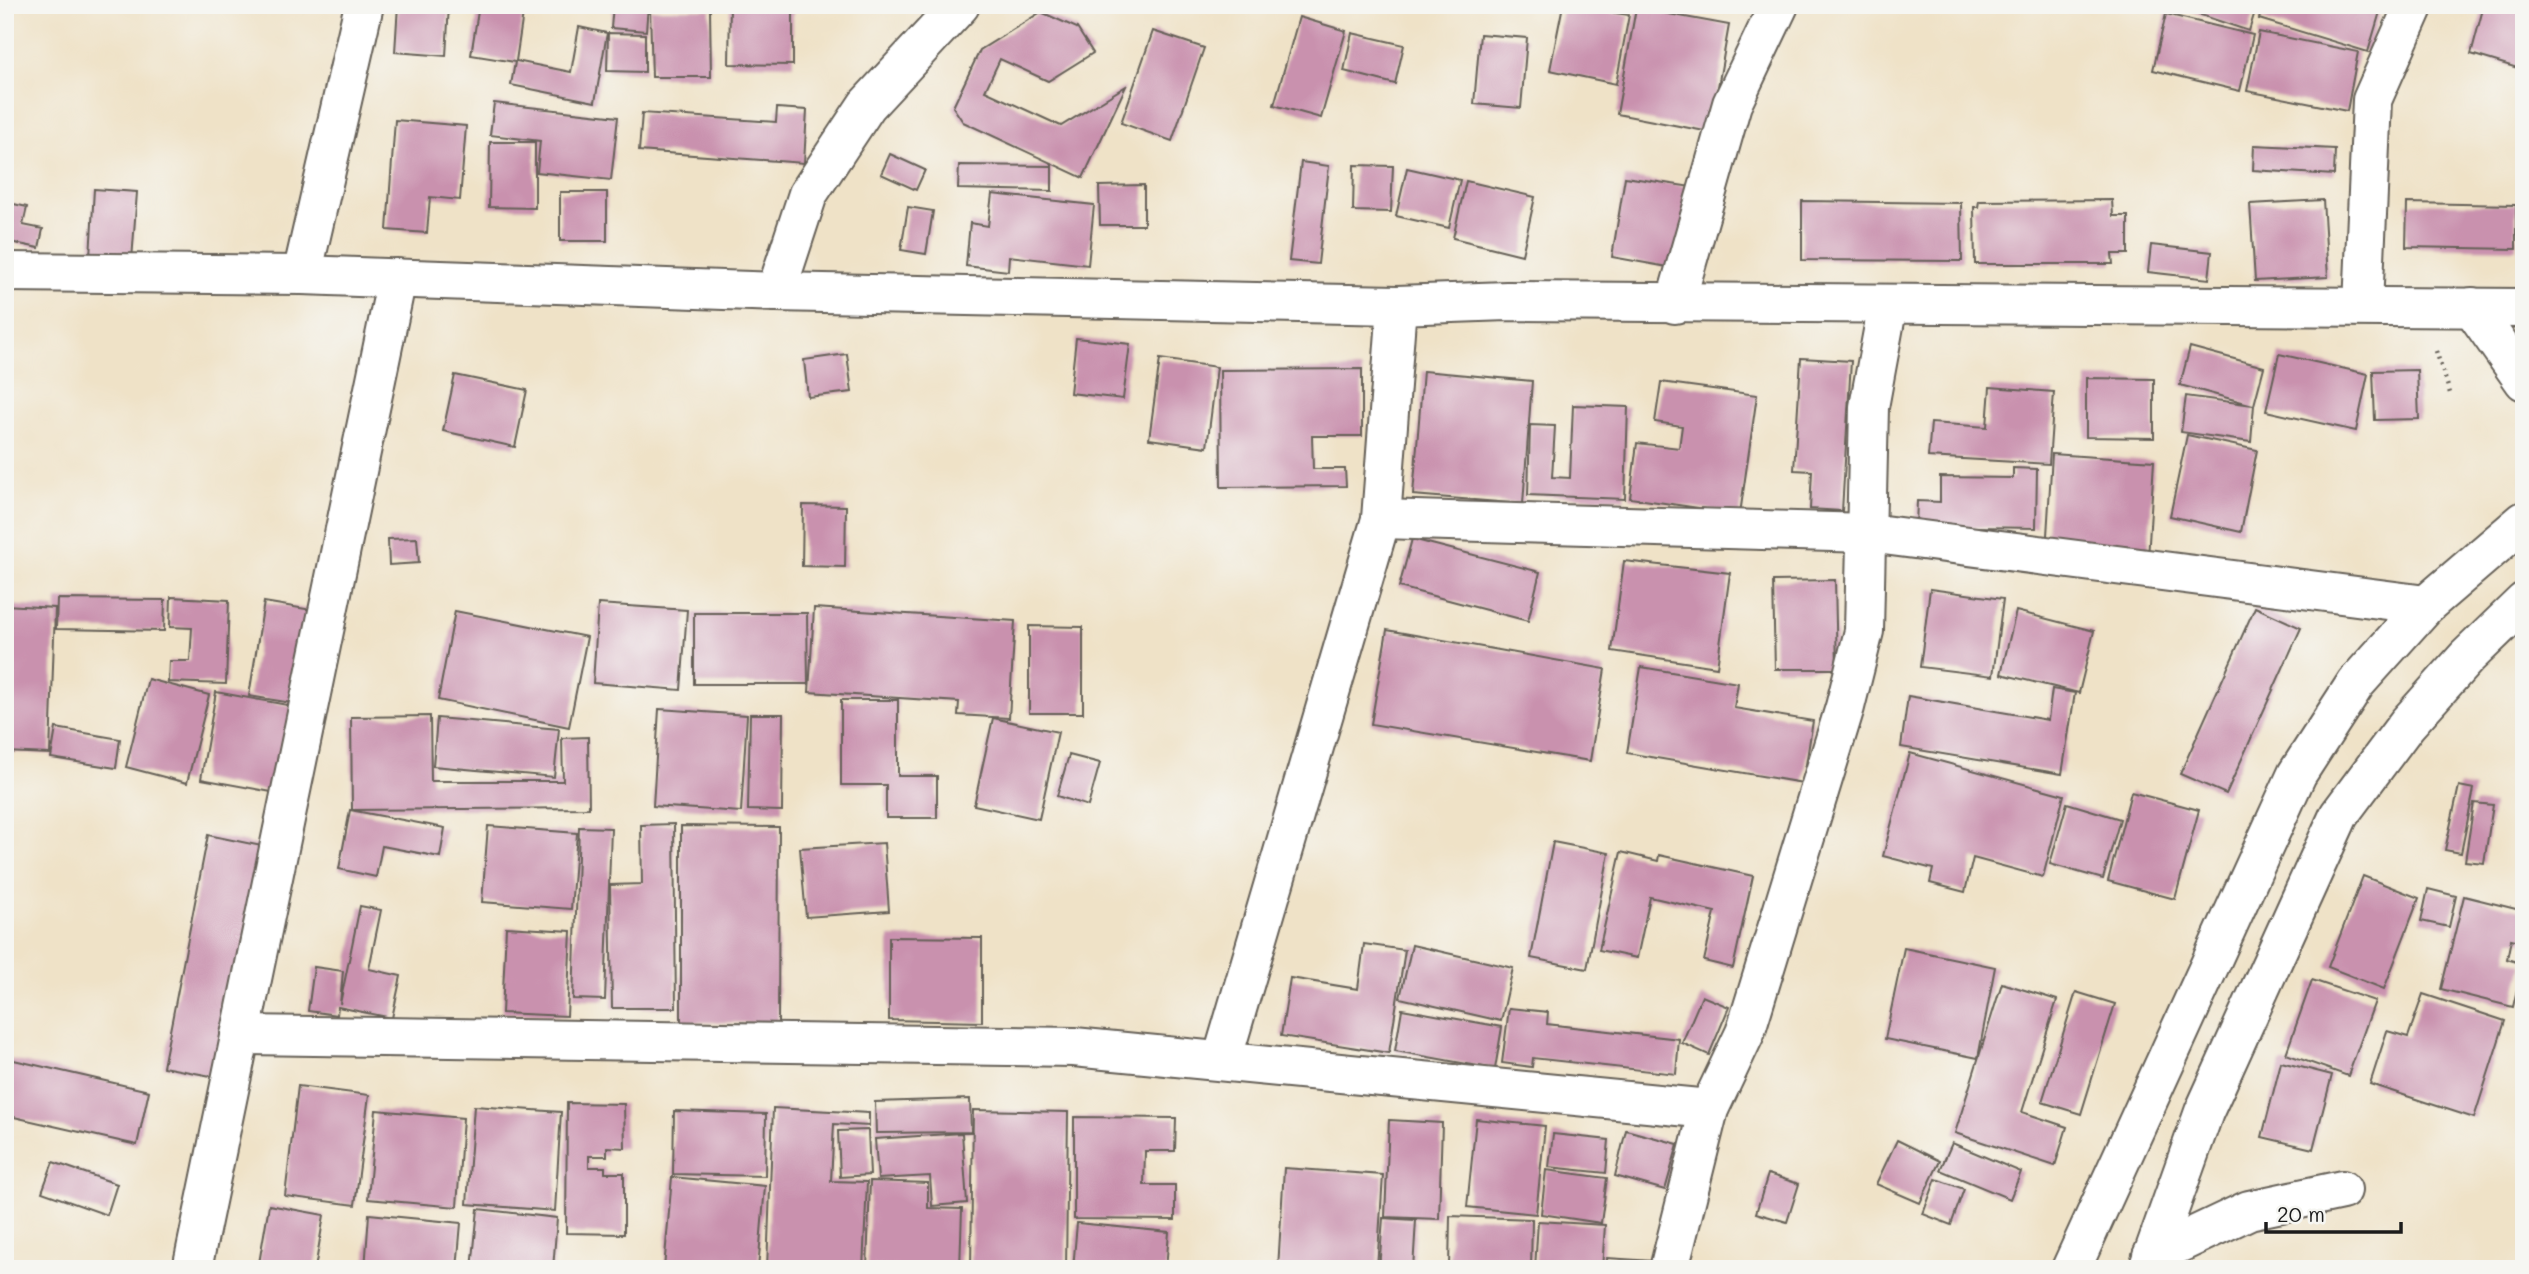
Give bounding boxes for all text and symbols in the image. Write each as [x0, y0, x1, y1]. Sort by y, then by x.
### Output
scale bar [2266, 1190, 2401, 1234]
text: 20 m [2277, 1200, 2325, 1227]

